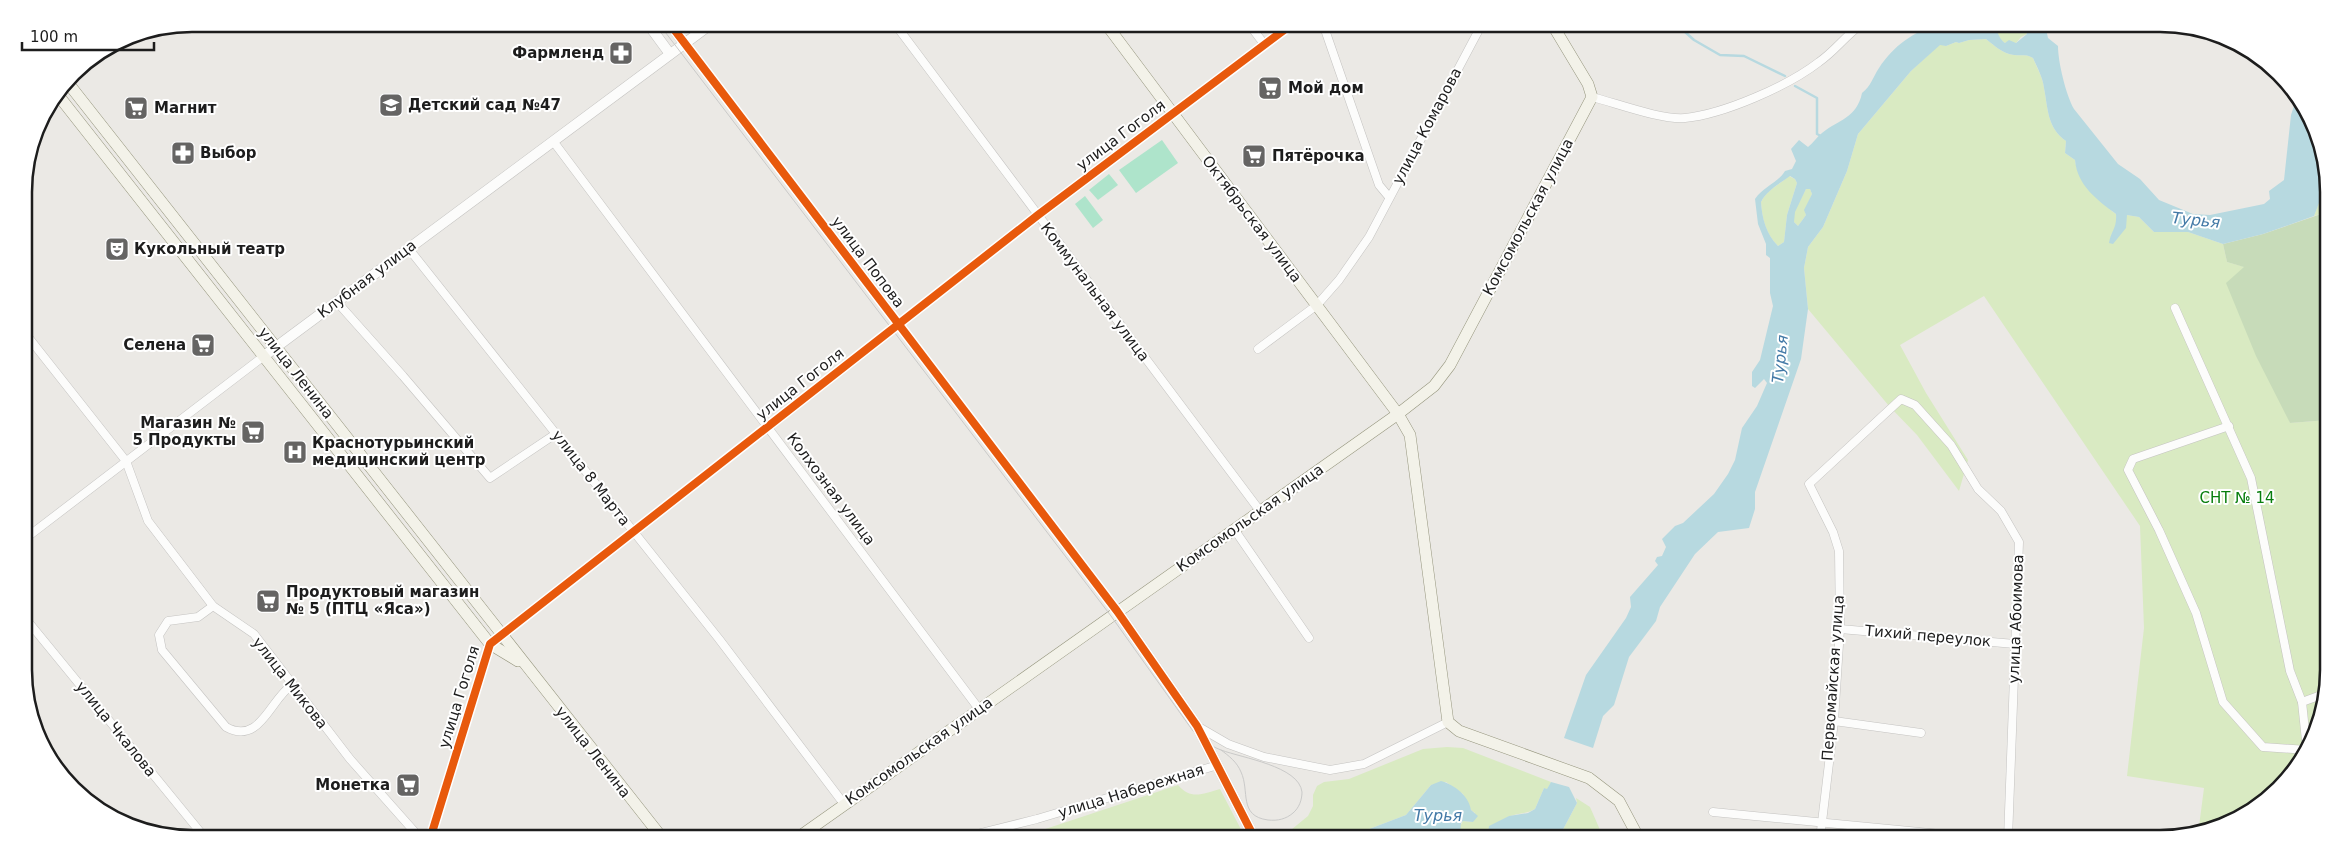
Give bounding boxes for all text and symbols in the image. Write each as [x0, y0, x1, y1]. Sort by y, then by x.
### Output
scale bar [22, 20, 155, 52]
text: 100 m [30, 28, 78, 46]
pharmacy icon: Фармленд [608, 40, 634, 66]
place label: Фармленд [512, 44, 604, 62]
street label: улица Комарова [1389, 65, 1465, 187]
supermarket icon: Мой дом [1257, 75, 1283, 101]
place label: Мой дом [1288, 79, 1364, 97]
school or university icon: Детский сад №47 [378, 92, 404, 118]
supermarket icon: Магнит [123, 95, 149, 121]
place label: Детский сад №47 [408, 96, 561, 114]
street label: улица Гоголя [1073, 96, 1169, 174]
place label: Магнит [154, 99, 217, 117]
street label: Комсомольская улица [1479, 135, 1577, 299]
pharmacy icon: Выбор [170, 140, 196, 166]
supermarket icon: Пятёрочка [1241, 143, 1267, 169]
place label: Выбор [200, 144, 257, 162]
place label: Пятёрочка [1272, 147, 1365, 165]
street label: Октябрьская улица [1198, 152, 1306, 286]
water label: Турья [2171, 208, 2221, 232]
street label: улица Попова [828, 213, 908, 311]
street label: Коммунальная улица [1037, 219, 1153, 365]
theatre icon: Кукольный театр [104, 236, 130, 262]
street label: Клубная улица [314, 236, 420, 322]
place label: Кукольный театр [134, 240, 285, 258]
street label: улица Ленина [255, 324, 337, 422]
supermarket icon: Селена [190, 332, 216, 358]
water label: Турья [1768, 334, 1792, 384]
place label: Селена [123, 336, 186, 354]
street label: улица Гоголя [753, 344, 847, 424]
place label: Магазин № 5 Продукты [132, 414, 236, 449]
supermarket icon: Магазин № 5 Продукты [240, 419, 266, 445]
street label: улица 8 Марта [548, 427, 634, 529]
street label: Колхозная улица [783, 429, 879, 549]
place label: Краснотурьинский медицинский центр [312, 434, 486, 469]
hospital icon: Краснотурьинский медицинский центр [282, 439, 308, 465]
street label: Комсомольская улица [1173, 460, 1327, 576]
park label: СНТ № 14 [2199, 489, 2275, 507]
street label: улица Абоимова [2005, 554, 2027, 684]
place label: Продуктовый магазин № 5 (ПТЦ «Яса») [286, 583, 479, 618]
supermarket icon: Продуктовый магазин № 5 (ПТЦ «Яса») [255, 588, 281, 614]
street label: Первомайская улица [1818, 594, 1848, 762]
street label: Тихий переулок [1863, 621, 1992, 650]
street label: улица Микова [249, 634, 331, 732]
street label: улица Гоголя [435, 643, 483, 751]
street label: улица Чкалова [72, 678, 160, 780]
street label: Комсомольская улица [842, 693, 996, 809]
street label: улица Ленина [552, 703, 634, 801]
street label: улица Набережная [1056, 760, 1206, 822]
supermarket icon: Монетка [395, 772, 421, 798]
place label: Монетка [315, 776, 390, 794]
water label: Турья [1414, 806, 1463, 825]

